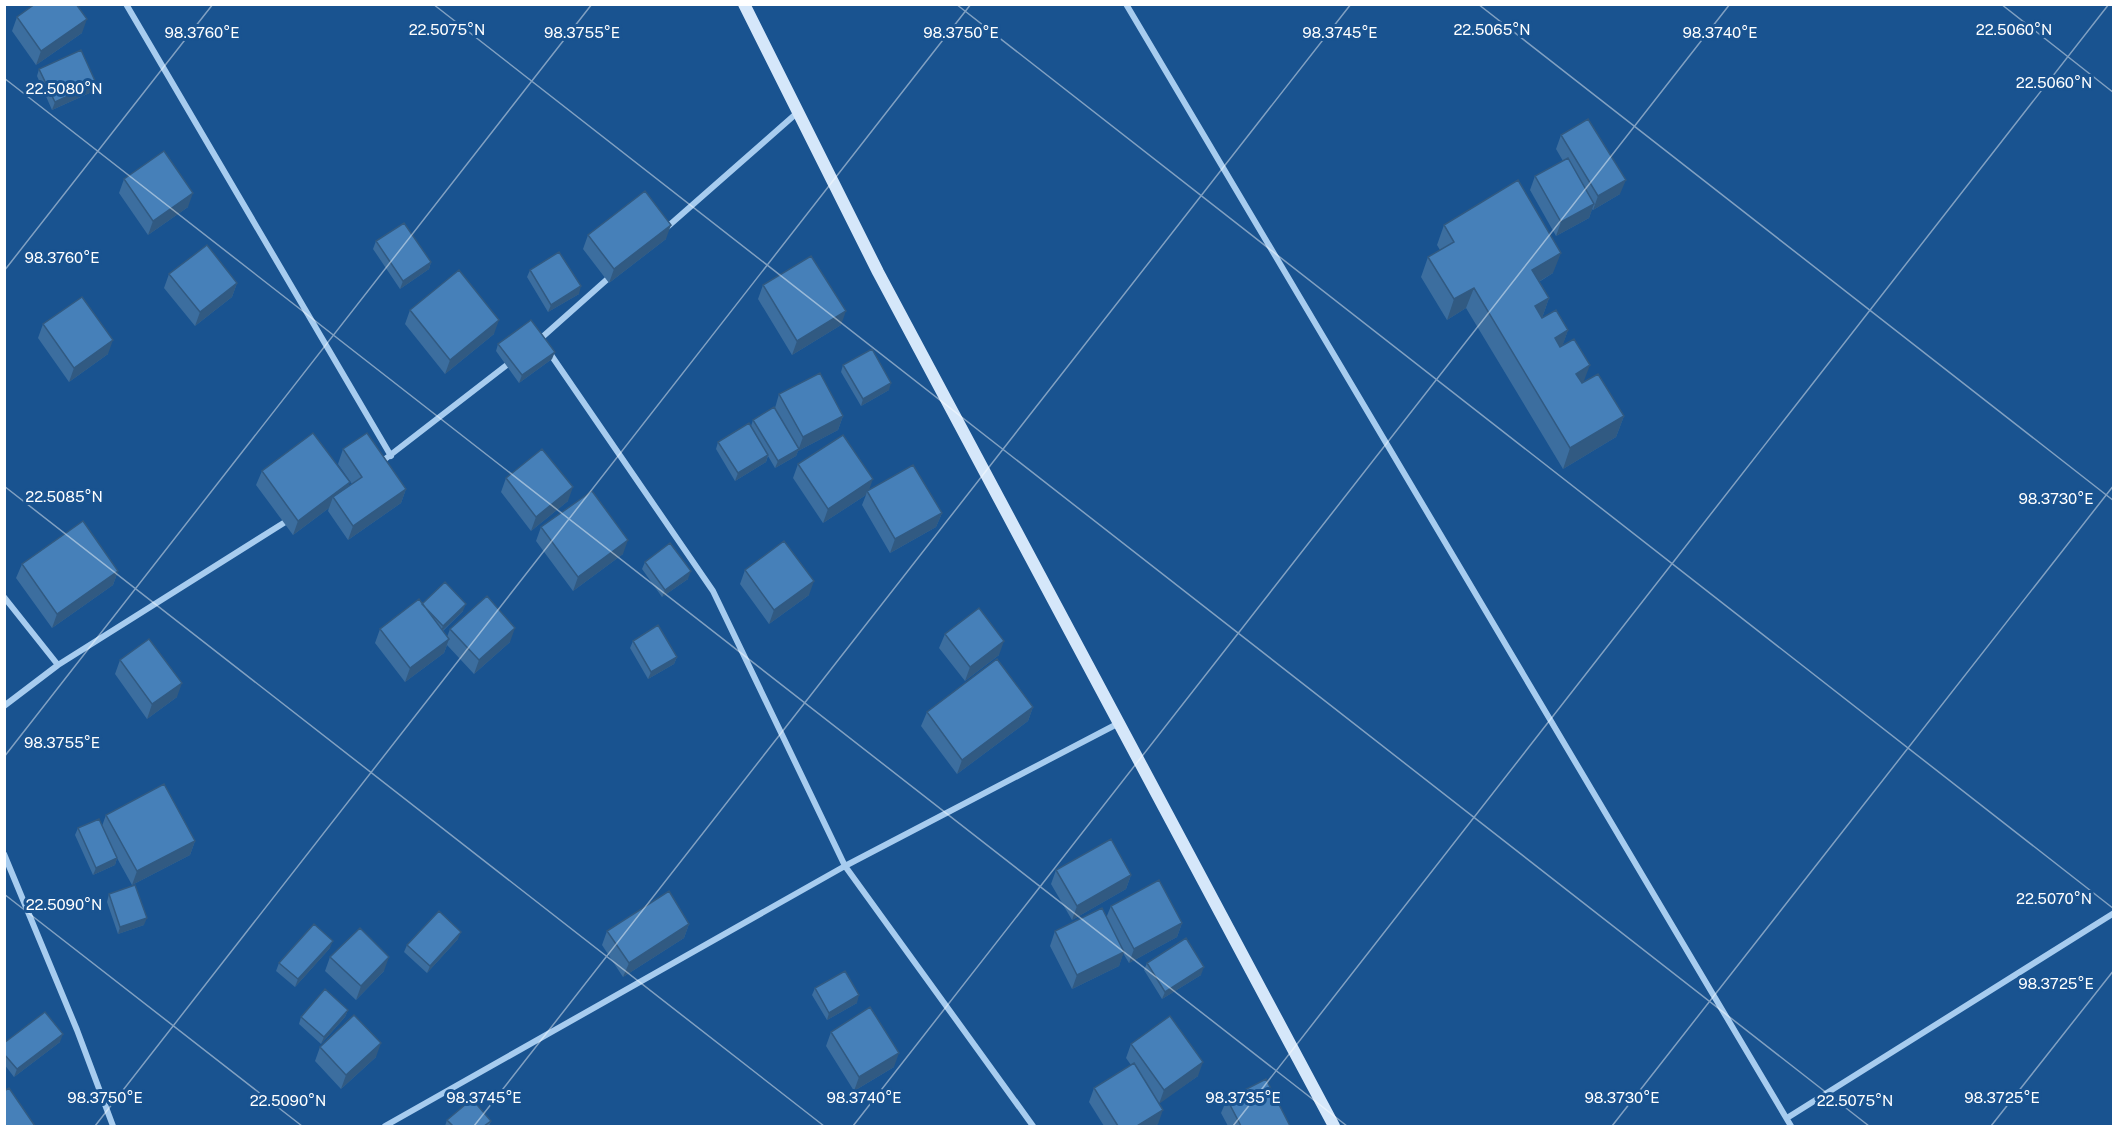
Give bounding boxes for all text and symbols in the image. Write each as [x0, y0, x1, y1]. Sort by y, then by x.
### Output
text: 22.5075°N [409, 21, 485, 38]
text: 22.5065°N [1453, 21, 1531, 38]
text: 22.5060°N [1976, 21, 2052, 38]
text: 98.3760°E [165, 24, 239, 41]
text: 98.3755°E [544, 24, 620, 41]
text: 98.3750°E [923, 24, 999, 41]
text: 98.3745°E [1302, 24, 1378, 41]
text: 98.3740°E [1682, 24, 1758, 41]
text: 22.5060°N [2016, 74, 2092, 91]
text: 22.5080°N [26, 80, 103, 97]
text: 98.3760°E [25, 249, 99, 266]
text: 22.5085°N [25, 488, 103, 505]
text: 98.3730°E [2018, 490, 2094, 507]
text: 98.3755°E [24, 734, 100, 751]
text: 22.5070°N [2016, 890, 2092, 907]
text: 22.5090°N [26, 896, 102, 913]
text: 98.3725°E [2018, 975, 2094, 992]
text: 98.3750°E [67, 1089, 143, 1106]
text: 98.3745°E [446, 1089, 522, 1106]
text: 98.3740°E [826, 1089, 902, 1106]
text: 98.3735°E [1205, 1089, 1281, 1106]
text: 98.3730°E [1584, 1089, 1660, 1106]
text: 98.3725°E [1964, 1089, 2040, 1106]
text: 22.5090°N [250, 1092, 326, 1109]
text: 22.5075°N [1817, 1092, 1893, 1109]

